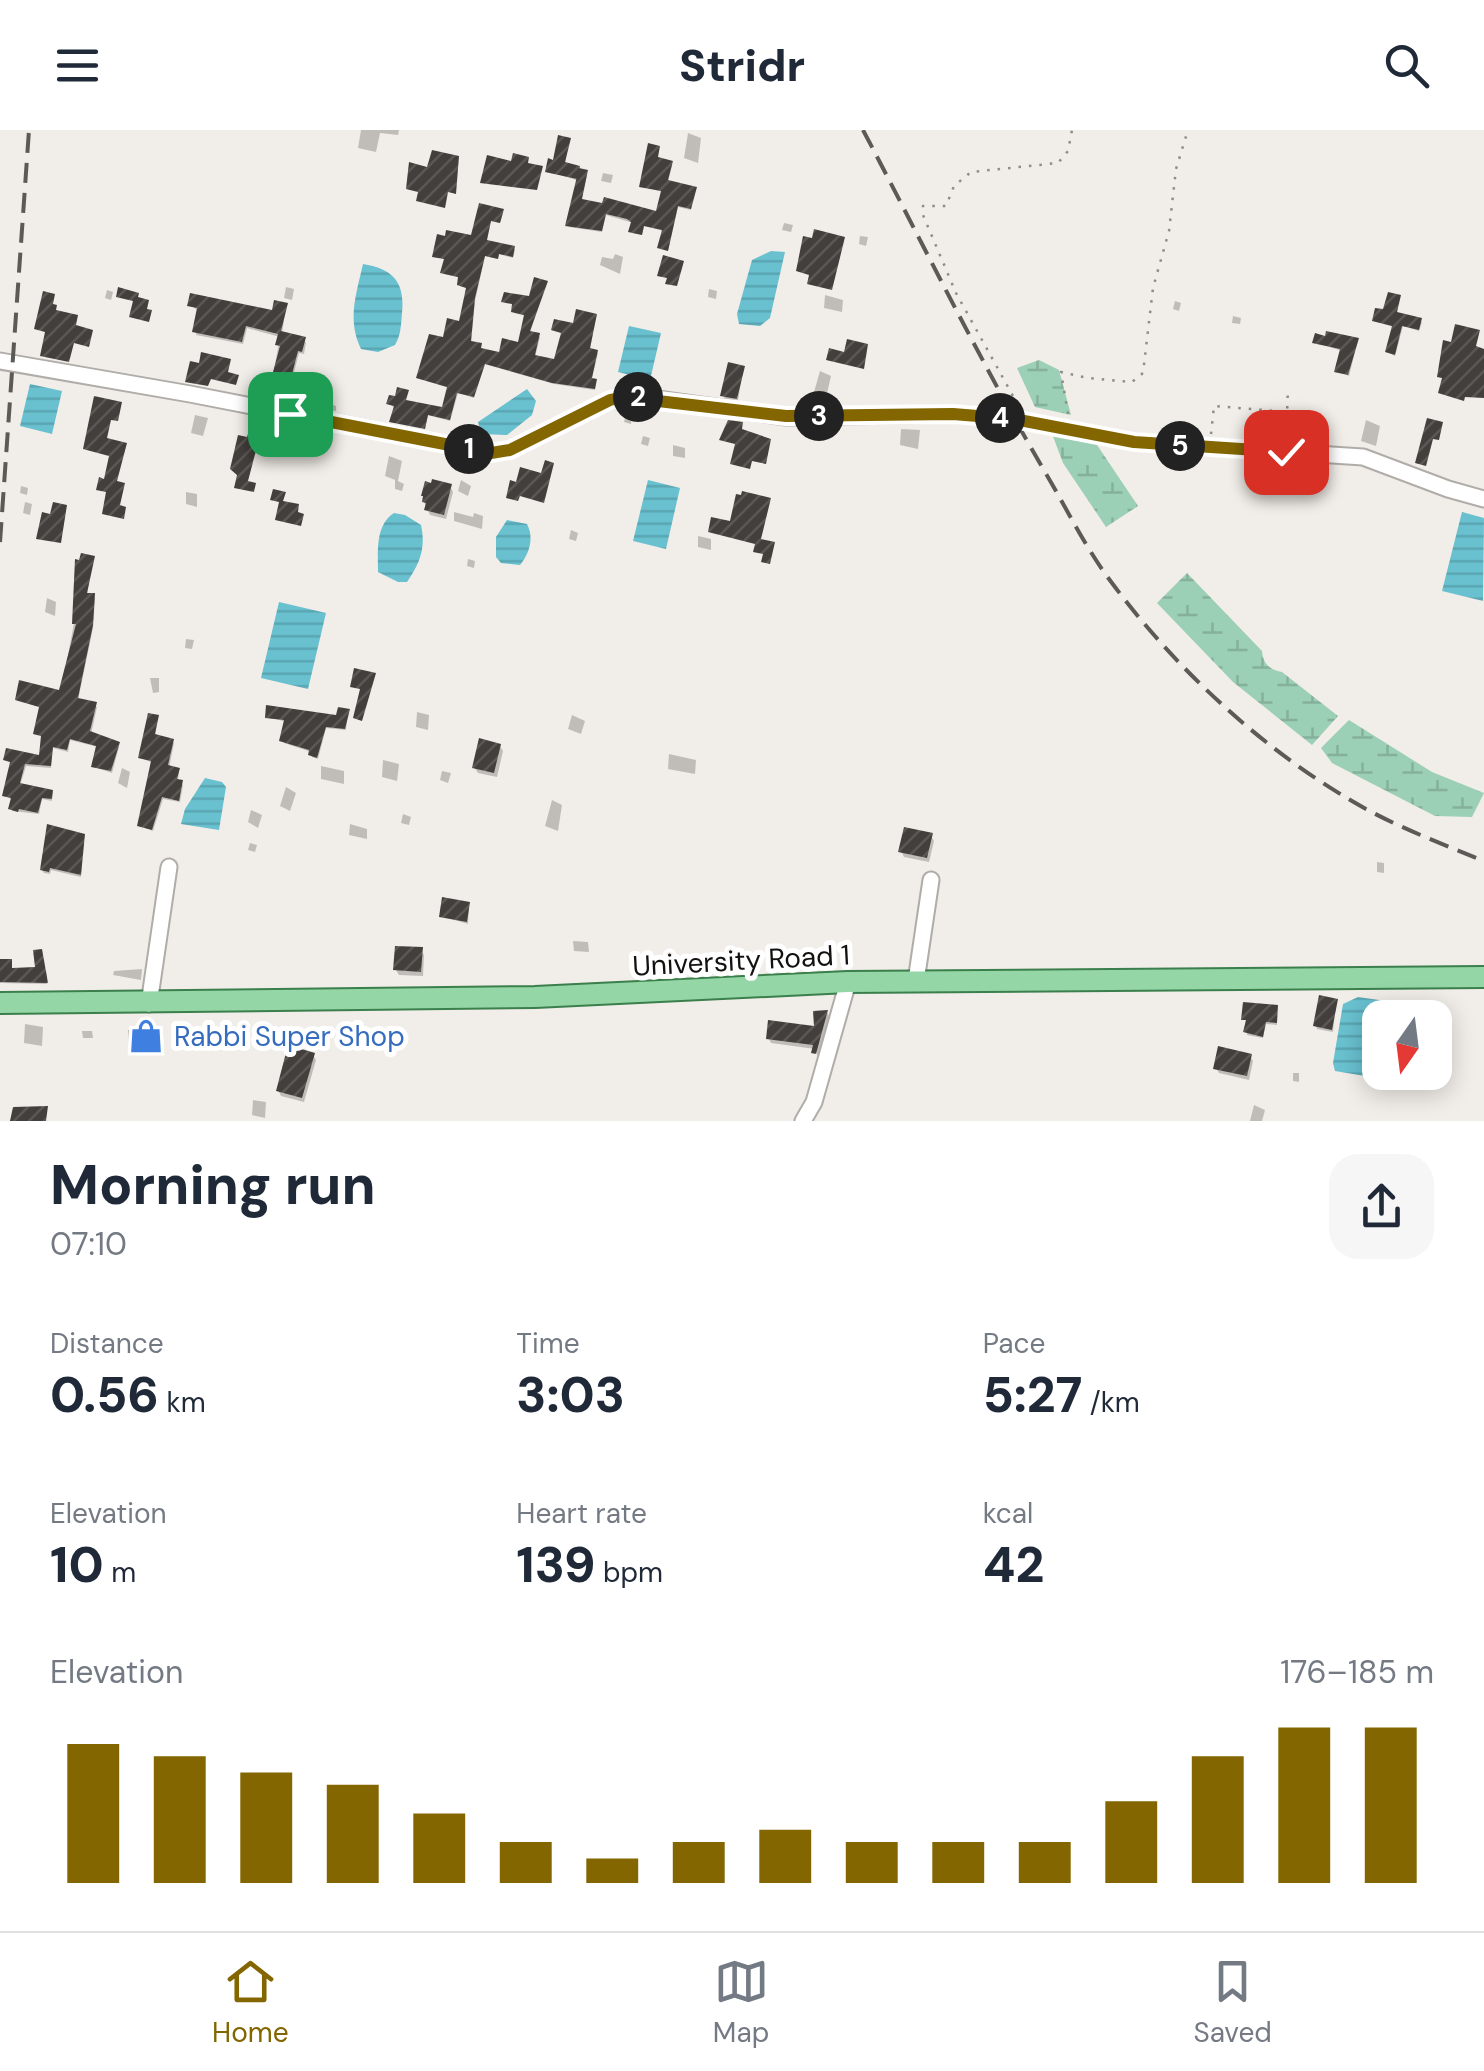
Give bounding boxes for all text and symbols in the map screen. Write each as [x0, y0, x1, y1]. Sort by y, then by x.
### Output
text: Stridr [679, 36, 805, 95]
icon: menu [50, 38, 105, 93]
icon: search [1379, 38, 1434, 93]
pin [248, 372, 333, 457]
pin: 2 [613, 372, 663, 422]
text: 2 [630, 378, 646, 415]
icon: arrive [263, 387, 318, 442]
pin: 3 [794, 391, 844, 441]
pin: 4 [975, 393, 1025, 443]
text: 3 [811, 397, 827, 434]
text: 4 [991, 399, 1009, 436]
pin [1244, 410, 1329, 495]
pin: 5 [1155, 421, 1205, 471]
pin: 1 [444, 424, 494, 474]
icon: check [1259, 425, 1314, 480]
text: 5 [1171, 427, 1189, 464]
text: 1 [464, 430, 474, 467]
street label: University Road 1 [631, 936, 851, 985]
north arrow [1362, 1000, 1452, 1090]
map controls [1362, 1000, 1452, 1090]
shop icon: Rabbi Super Shop [127, 1017, 165, 1055]
place label: Rabbi Super Shop [174, 1018, 405, 1055]
text: Morning run [50, 1149, 376, 1221]
button: share [1329, 1154, 1434, 1259]
text: 07:10 [50, 1223, 127, 1265]
text: Distance [50, 1325, 164, 1362]
text: Time [516, 1325, 580, 1362]
text: Pace [983, 1325, 1045, 1362]
text: 0.56 [50, 1362, 159, 1428]
text: 3:03 [516, 1362, 625, 1428]
text: 5:27 [983, 1362, 1082, 1428]
text: km [159, 1384, 206, 1421]
text: /km [1082, 1384, 1140, 1421]
text: Elevation [50, 1495, 167, 1532]
text: Heart rate [516, 1495, 647, 1532]
text: kcal [983, 1495, 1033, 1532]
text: 10 [50, 1532, 104, 1598]
text: 139 [516, 1532, 596, 1598]
text: 42 [983, 1532, 1044, 1598]
text: m [104, 1554, 136, 1591]
text: bpm [596, 1554, 663, 1591]
text: Elevation [50, 1651, 183, 1693]
text: 176–185 m [1280, 1651, 1434, 1693]
tab: Home [212, 1954, 289, 2051]
tab: Map [713, 1954, 769, 2051]
tab: Saved [1193, 1954, 1272, 2051]

